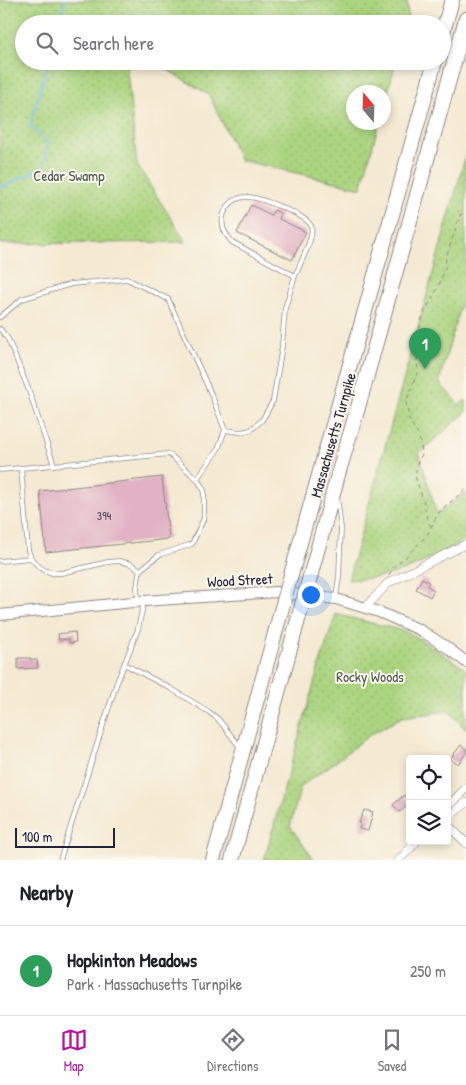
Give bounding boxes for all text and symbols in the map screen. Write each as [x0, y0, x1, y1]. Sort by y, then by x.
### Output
search box [15, 15, 451, 70]
icon: search [33, 29, 61, 57]
text: Search here [73, 30, 154, 56]
north arrow [346, 85, 391, 130]
park label: Cedar Swamp [33, 165, 105, 186]
pin: 1 [409, 328, 441, 369]
street label: Massachusetts Turnpike [305, 370, 361, 500]
house number: 394 [97, 507, 112, 524]
street label: Wood Street [207, 568, 274, 592]
your location [298, 582, 324, 608]
park label: Rocky Woods [336, 666, 404, 687]
map controls [406, 755, 451, 845]
button: locate [406, 755, 451, 800]
button: layers [406, 800, 451, 845]
scale bar [15, 825, 115, 848]
text: 100 m [22, 827, 52, 846]
text: Nearby [20, 878, 73, 907]
text: Hopkinton Meadows [67, 947, 197, 973]
text: 1 [33, 960, 39, 982]
text: 250 m [410, 960, 446, 982]
text: Park · Massachusetts Turnpike [67, 973, 242, 995]
tab: Map [60, 1026, 88, 1075]
tab: Directions [207, 1026, 258, 1075]
tab: Saved [378, 1026, 406, 1075]

